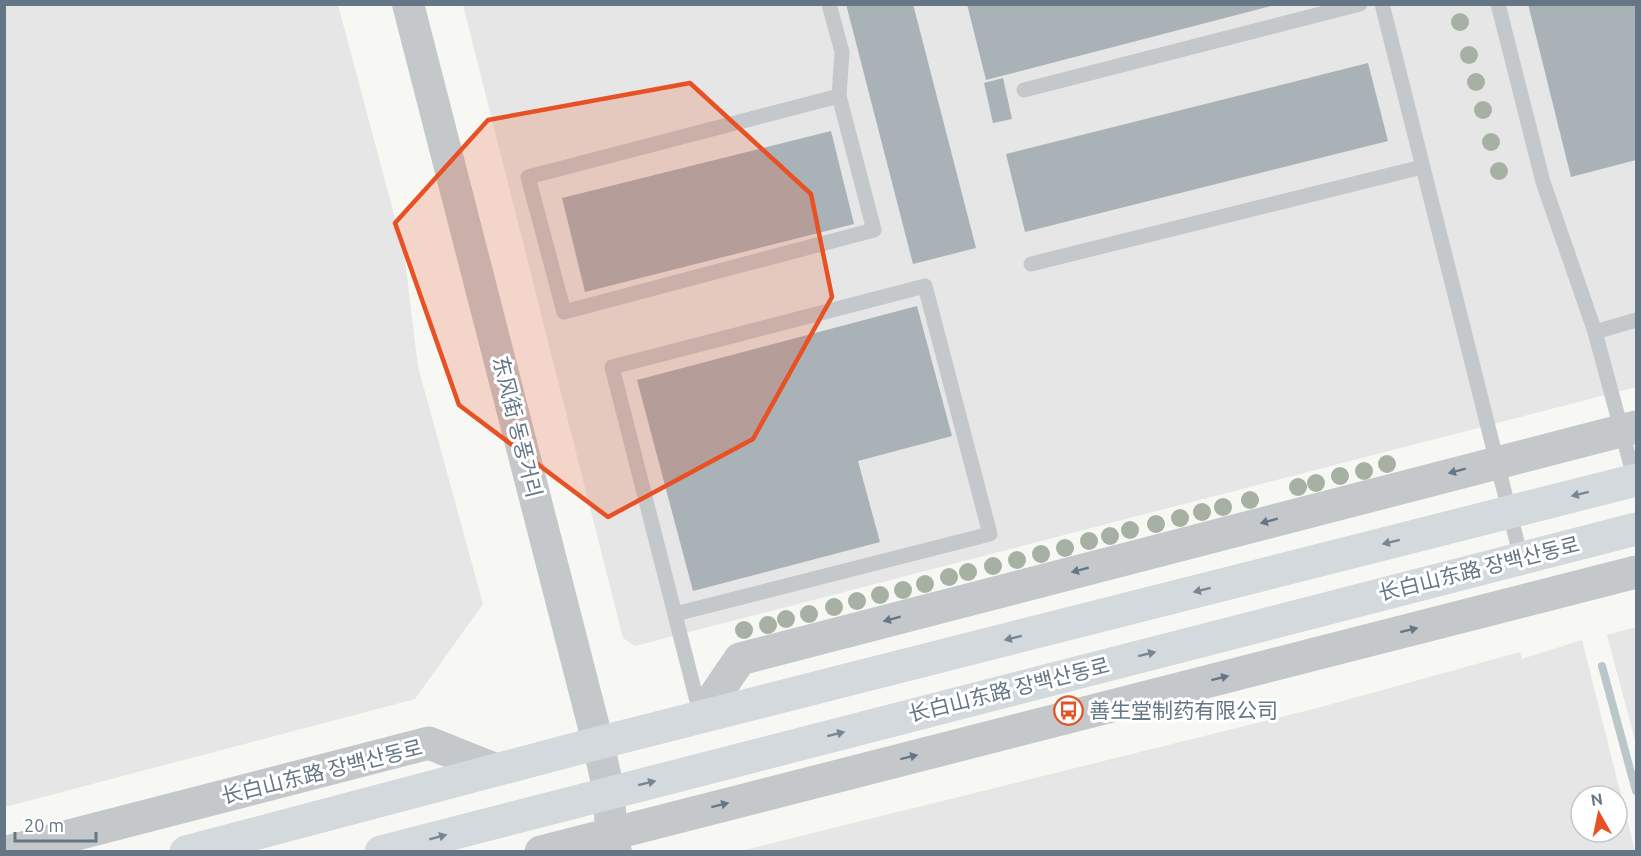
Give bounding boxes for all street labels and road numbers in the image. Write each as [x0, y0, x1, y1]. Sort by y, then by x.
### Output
street label: 东风街 동풍거리 [489, 353, 547, 500]
street label: 长白山东路 장백산동로 [1376, 531, 1582, 605]
street label: 长白山东路 장백산동로 [906, 652, 1112, 726]
street label: 长白山东路 장백산동로 [219, 734, 425, 808]

